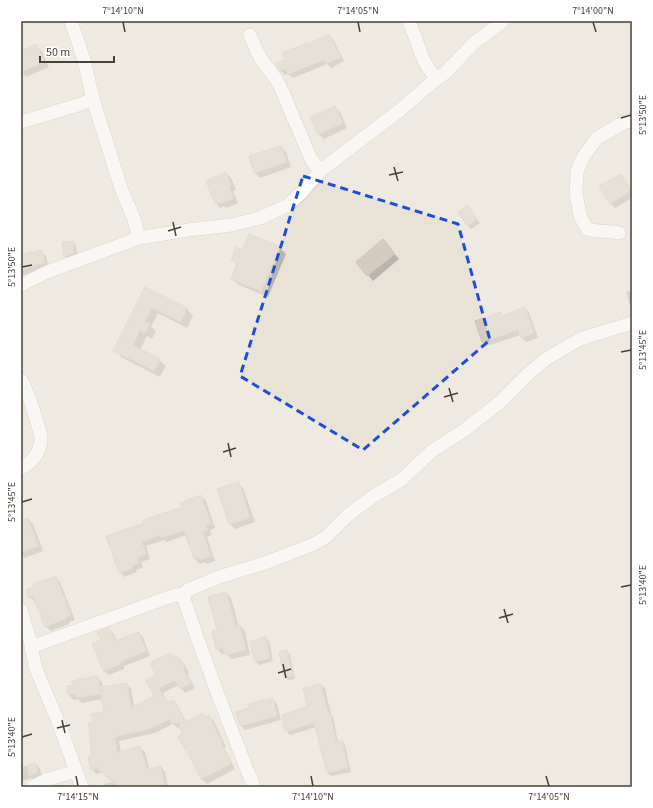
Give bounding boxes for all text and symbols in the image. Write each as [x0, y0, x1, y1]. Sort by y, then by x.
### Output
text: 7°14'10"N [102, 4, 144, 18]
text: 7°14'05"N [337, 4, 379, 18]
text: 7°14'00"N [572, 4, 614, 18]
scale bar [40, 38, 114, 64]
text: 50 m [46, 44, 70, 61]
text: 5°13'50"E [636, 95, 650, 135]
text: 5°13'50"E [5, 247, 19, 287]
text: 5°13'45"E [636, 330, 650, 370]
text: 5°13'45"E [5, 482, 19, 522]
text: 5°13'40"E [636, 565, 650, 605]
text: 5°13'40"E [5, 717, 19, 757]
text: 7°14'15"N [57, 790, 99, 804]
text: 7°14'10"N [292, 790, 334, 804]
text: 7°14'05"N [528, 790, 570, 804]

